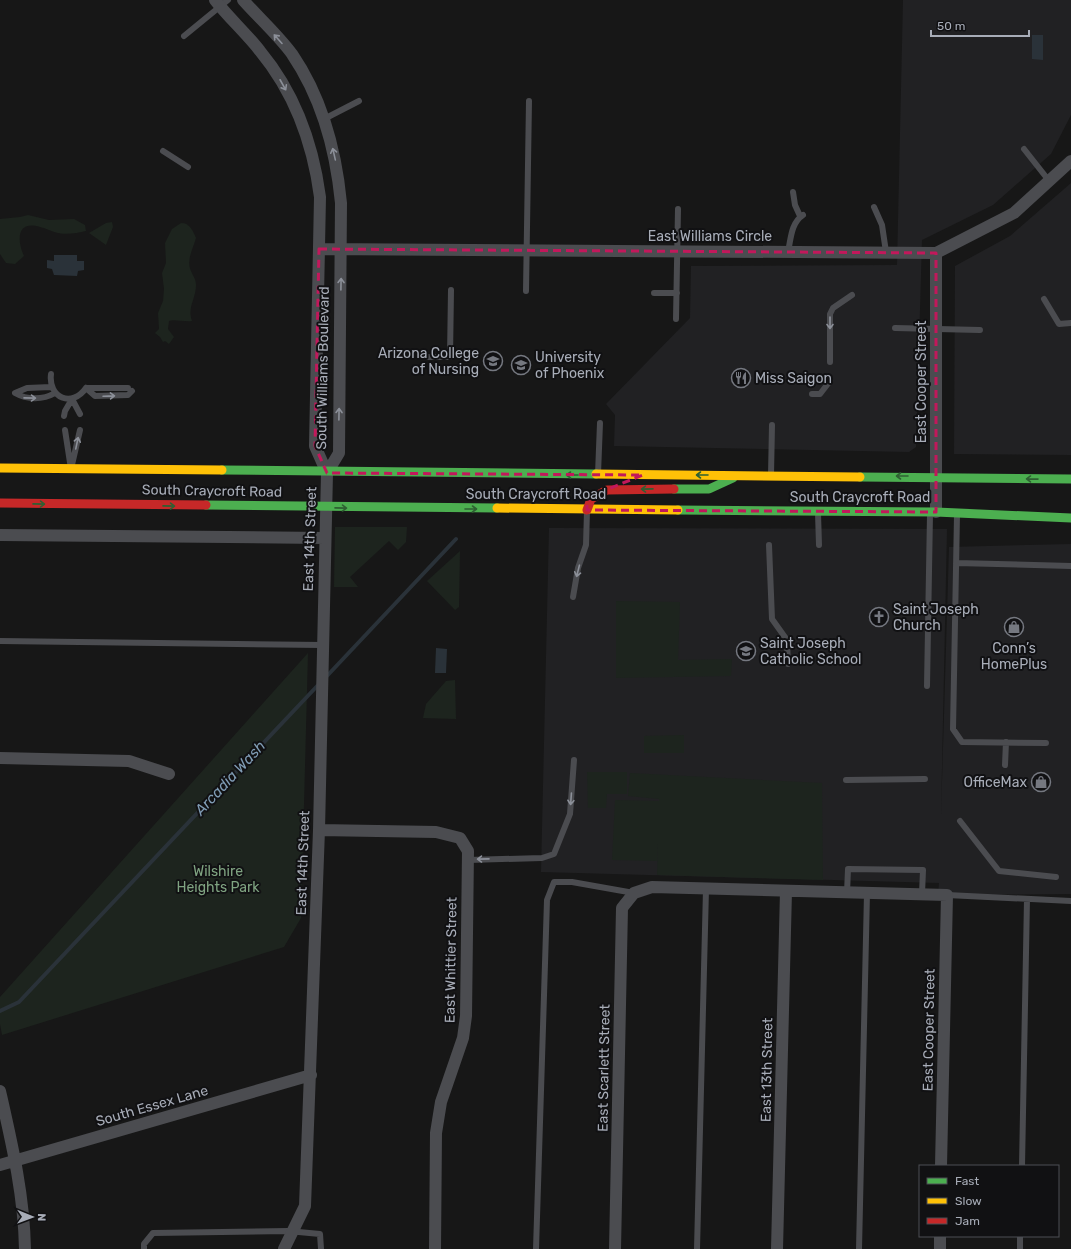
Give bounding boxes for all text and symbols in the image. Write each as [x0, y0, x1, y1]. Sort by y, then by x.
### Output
scale bar [931, 12, 1029, 38]
text: 50 m [937, 19, 965, 33]
one-way arrow [273, 33, 282, 44]
one-way arrow [279, 79, 287, 91]
one-way arrow [329, 148, 337, 161]
street label: East Williams Circle [648, 228, 772, 245]
one-way arrow [337, 278, 344, 291]
street label: South Williams Boulevard [313, 286, 333, 450]
one-way arrow [826, 316, 834, 329]
street label: East Cooper Street [913, 320, 930, 443]
place label: Arizona College of Nursing [378, 345, 479, 378]
place label: University of Phoenix [535, 349, 605, 382]
school or university icon: Arizona College of Nursing [482, 350, 504, 372]
school or university icon: University of Phoenix [510, 354, 532, 376]
restaurant icon: Miss Saigon [730, 367, 752, 389]
place label: Miss Saigon [755, 370, 832, 387]
one-way arrow [102, 392, 115, 399]
one-way arrow [23, 394, 36, 401]
one-way arrow [335, 408, 343, 421]
one-way arrow [73, 437, 81, 450]
one-way arrow [566, 471, 579, 478]
one-way arrow [696, 471, 709, 479]
one-way arrow [896, 473, 909, 480]
one-way arrow [1026, 475, 1039, 483]
street label: South Craycroft Road [142, 481, 282, 501]
street label: East 14th Street [300, 486, 320, 592]
street label: South Craycroft Road [466, 486, 606, 503]
one-way arrow [641, 486, 654, 493]
street label: South Craycroft Road [790, 489, 930, 506]
one-way arrow [32, 500, 45, 508]
one-way arrow [162, 502, 175, 510]
one-way arrow [334, 504, 347, 512]
one-way arrow [464, 505, 477, 513]
one-way arrow [574, 564, 582, 577]
place label: Saint Joseph Church [893, 601, 979, 634]
church icon: Saint Joseph Church [868, 606, 890, 628]
shop icon: Conn’s HomePlus [1003, 616, 1025, 638]
place label: Saint Joseph Catholic School [760, 635, 861, 668]
school or university icon: Saint Joseph Catholic School [735, 640, 757, 662]
place label: Conn’s HomePlus [981, 640, 1047, 673]
water label: Arcadia Wash [190, 737, 269, 820]
shop icon: OfficeMax [1030, 771, 1052, 793]
place label: OfficeMax [964, 774, 1027, 791]
one-way arrow [567, 792, 574, 805]
street label: East 14th Street [293, 810, 313, 916]
one-way arrow [477, 855, 490, 863]
park label: Wilshire Heights Park [176, 863, 260, 896]
street label: East Whittier Street [441, 896, 461, 1023]
street label: East Cooper Street [919, 968, 939, 1092]
street label: East Scarlett Street [594, 1003, 614, 1132]
street label: East 13th Street [758, 1017, 776, 1122]
street label: South Essex Lane [94, 1082, 210, 1130]
legend [919, 1165, 1059, 1237]
text: Fast [955, 1174, 979, 1188]
text: Slow [955, 1194, 982, 1208]
north arrow [12, 1197, 52, 1237]
text: N [35, 1213, 48, 1221]
text: Jam [955, 1214, 980, 1228]

